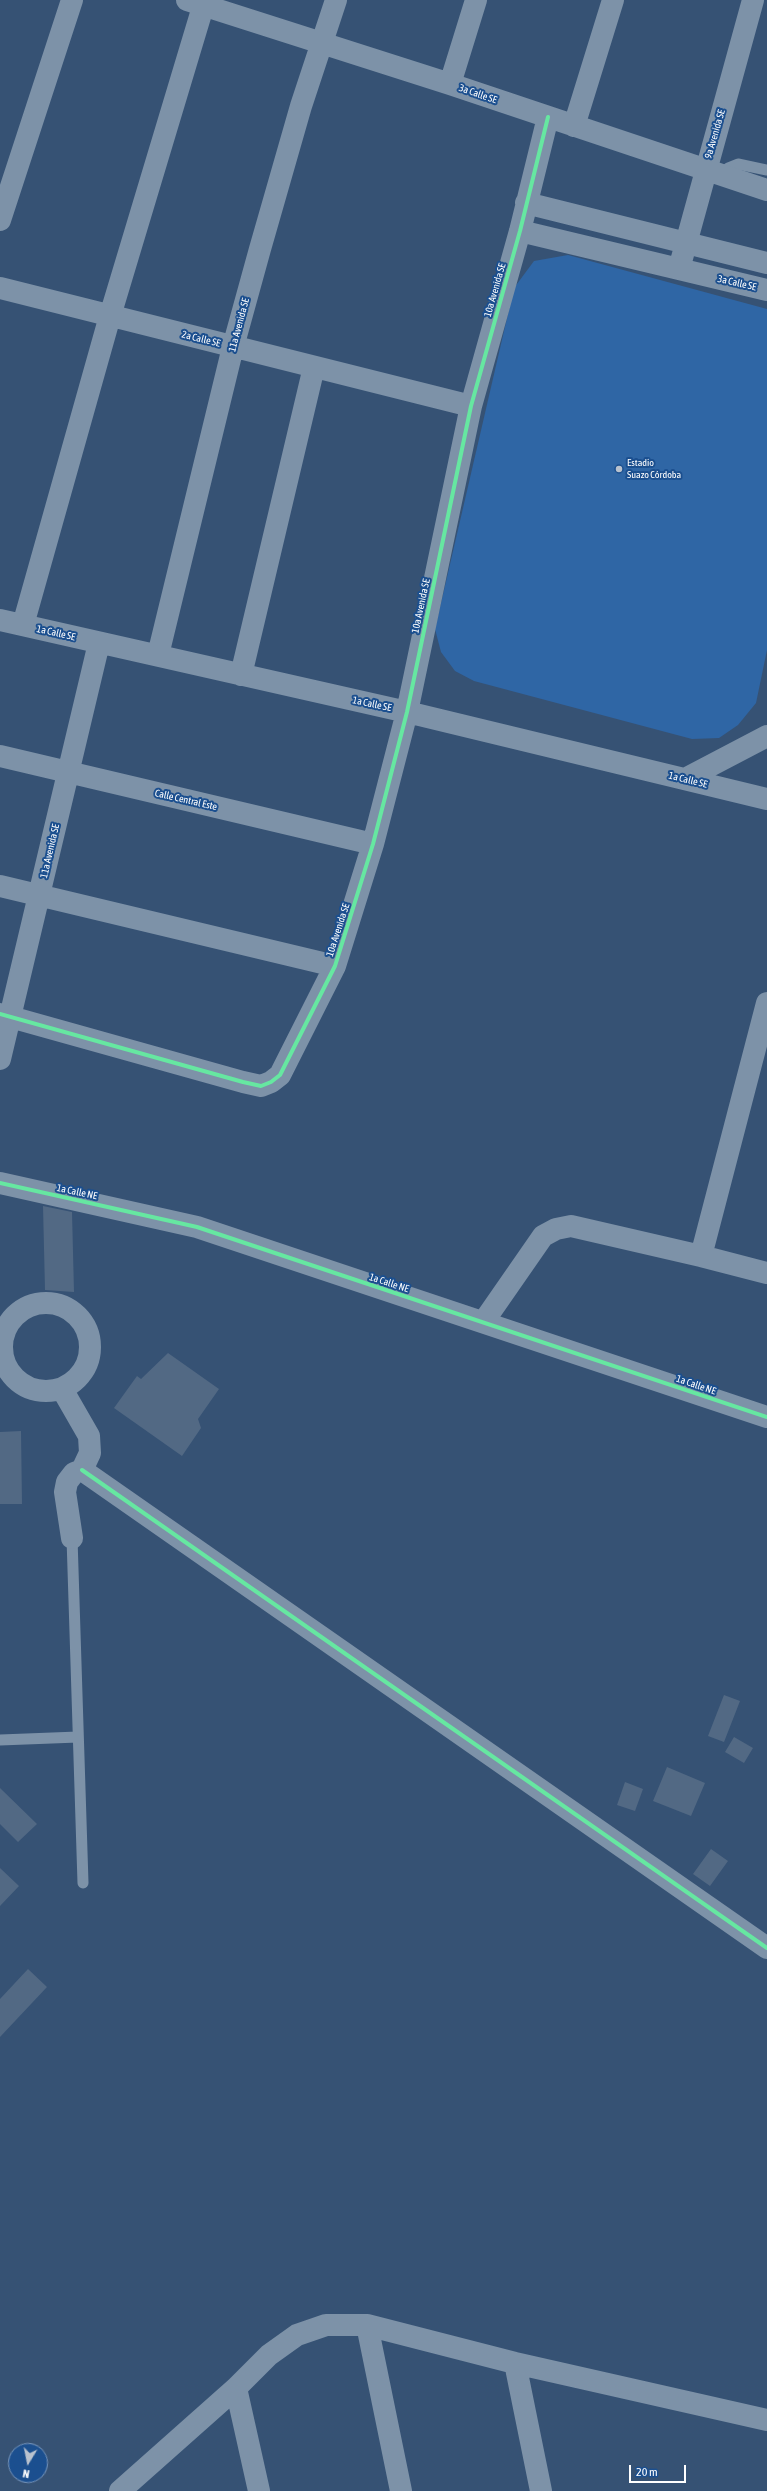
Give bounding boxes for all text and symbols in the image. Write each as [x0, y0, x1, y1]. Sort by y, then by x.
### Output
street label: 3a Calle SE [457, 82, 499, 106]
street label: 9a Avenida SE [702, 108, 728, 160]
street label: 10a Avenida SE [482, 262, 508, 318]
street label: 3a Calle SE [716, 273, 758, 293]
street label: 11a Avenida SE [226, 297, 252, 353]
street label: 2a Calle SE [180, 328, 222, 350]
place label: Estadio Suazo Córdoba [627, 457, 681, 480]
marker: Estadio Suazo Córdoba [614, 464, 624, 474]
street label: 10a Avenida SE [409, 578, 433, 634]
street label: 1a Calle SE [35, 623, 77, 643]
street label: 1a Calle SE [351, 694, 393, 714]
street label: 1a Calle SE [667, 769, 709, 791]
street label: Calle Central Este [154, 787, 218, 813]
street label: 11a Avenida SE [38, 823, 62, 879]
street label: 10a Avenida SE [324, 902, 352, 958]
street label: 1a Calle NE [56, 1182, 98, 1202]
street label: 1a Calle NE [368, 1271, 410, 1295]
street label: 1a Calle NE [675, 1373, 717, 1397]
north arrow [8, 2443, 48, 2483]
scale bar [631, 2457, 688, 2483]
text: 20 m [636, 2465, 658, 2479]
text: N [22, 2467, 30, 2480]

